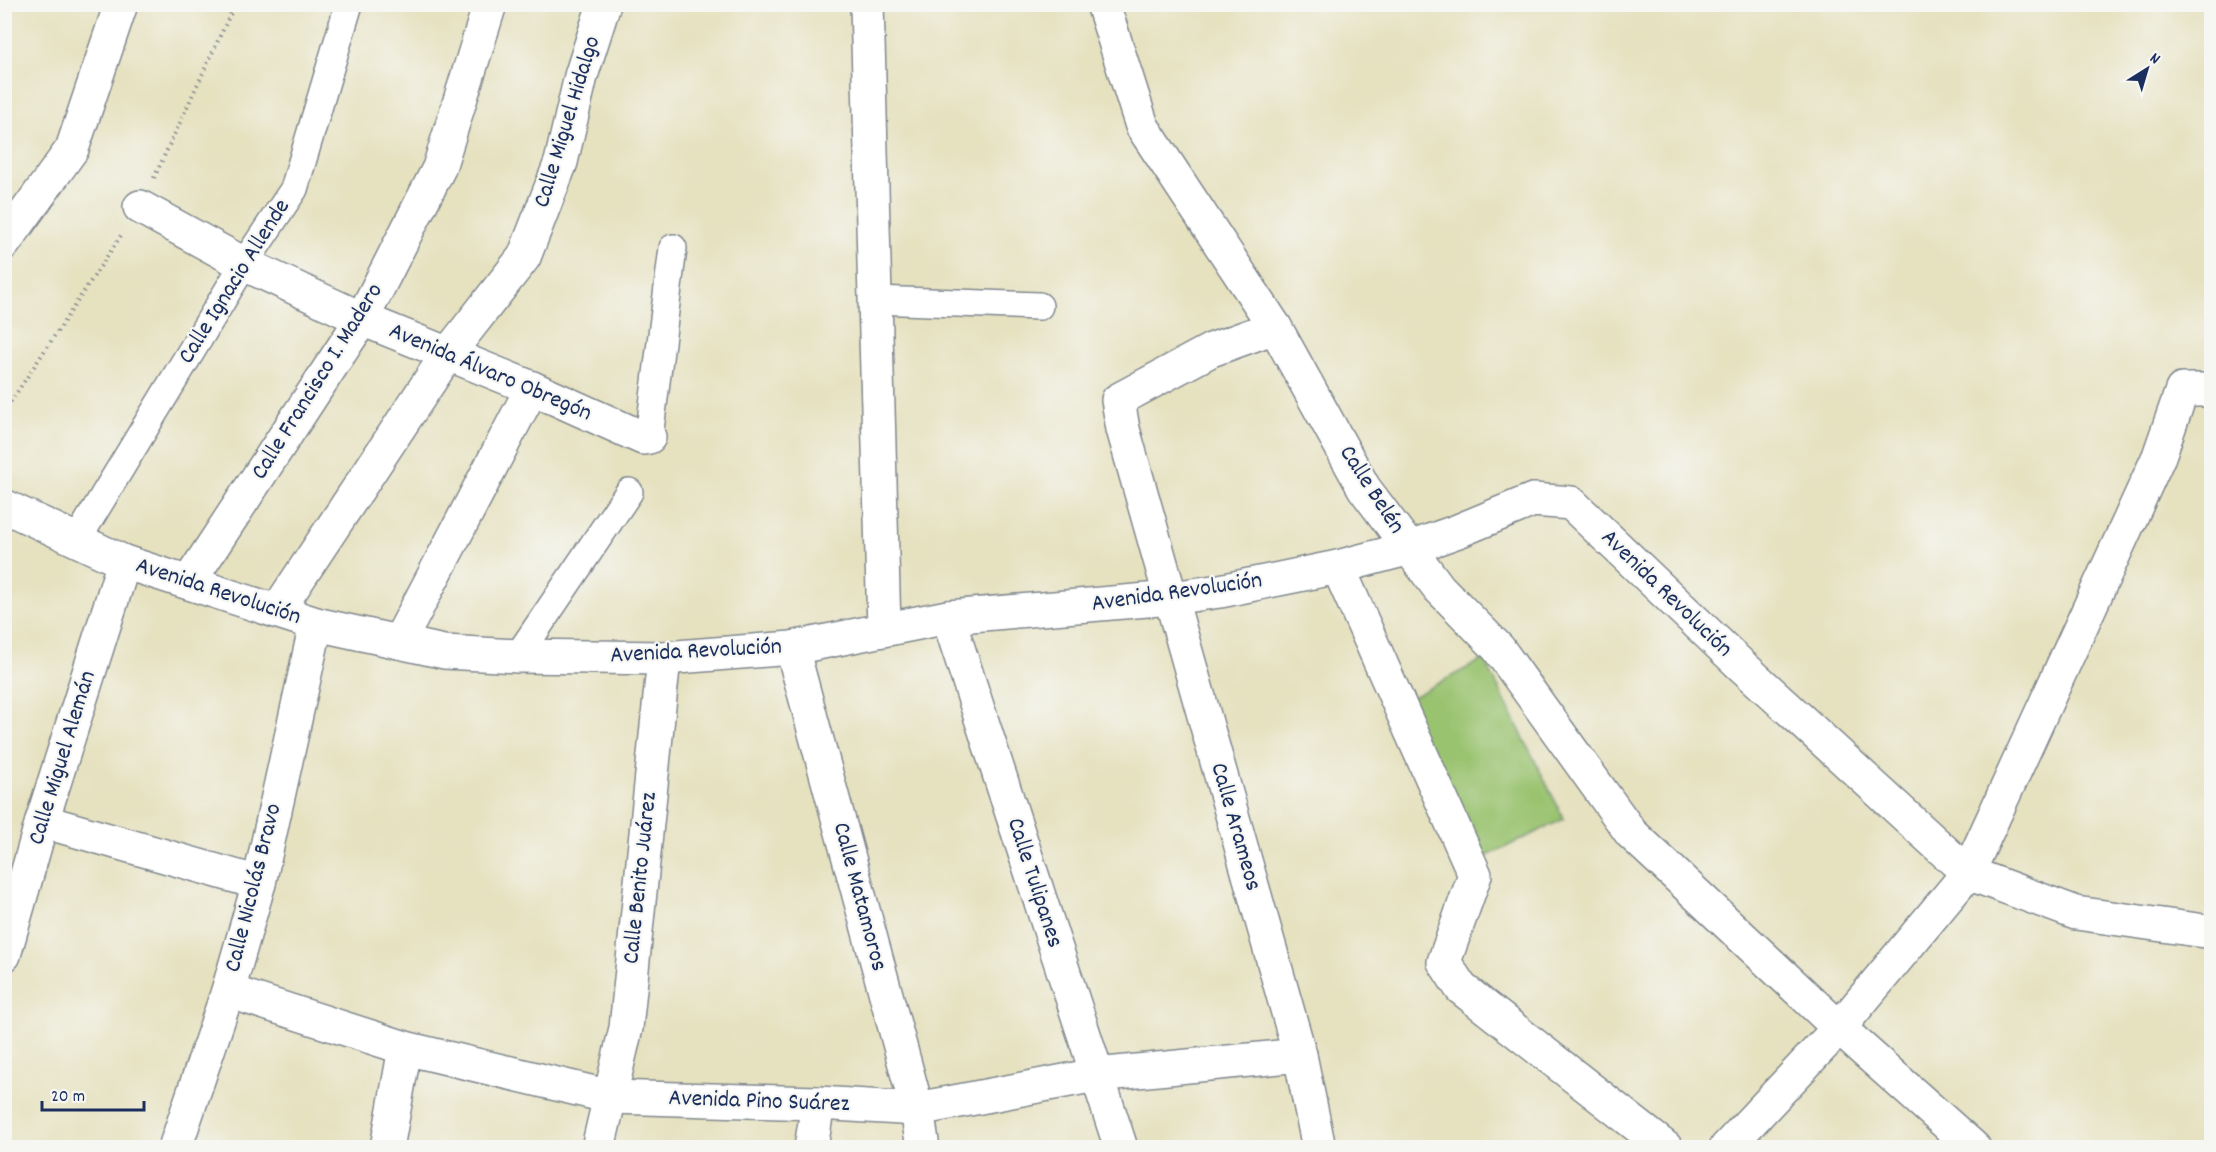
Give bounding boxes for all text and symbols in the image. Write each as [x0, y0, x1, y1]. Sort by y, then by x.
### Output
street label: Calle Miguel Hidalgo [526, 32, 610, 212]
north arrow [2117, 39, 2177, 99]
text: N [2144, 47, 2165, 71]
street label: Calle Ignacio Allende [170, 193, 300, 371]
street label: Calle Francisco I. Madero [244, 277, 392, 487]
street label: Avenida Álvaro Obregón [383, 315, 597, 431]
street label: Calle Belén [1330, 439, 1412, 541]
street label: Avenida Revolución [1592, 522, 1740, 666]
street label: Avenida Revolución [131, 549, 305, 635]
street label: Avenida Revolución [1089, 564, 1265, 622]
street label: Avenida Revolución [609, 631, 783, 673]
street label: Calle Miguel Alemán [20, 667, 106, 849]
street label: Calle Arameos [1201, 759, 1269, 895]
street label: Calle Benito Juárez [615, 790, 667, 966]
street label: Calle Nicolás Bravo [217, 800, 291, 976]
street label: Calle Tulipanes [997, 814, 1071, 952]
street label: Calle Matamoros [823, 819, 895, 975]
scale bar [42, 1074, 144, 1112]
street label: Avenida Pino Suárez [668, 1082, 850, 1122]
text: 20 m [51, 1085, 85, 1110]

